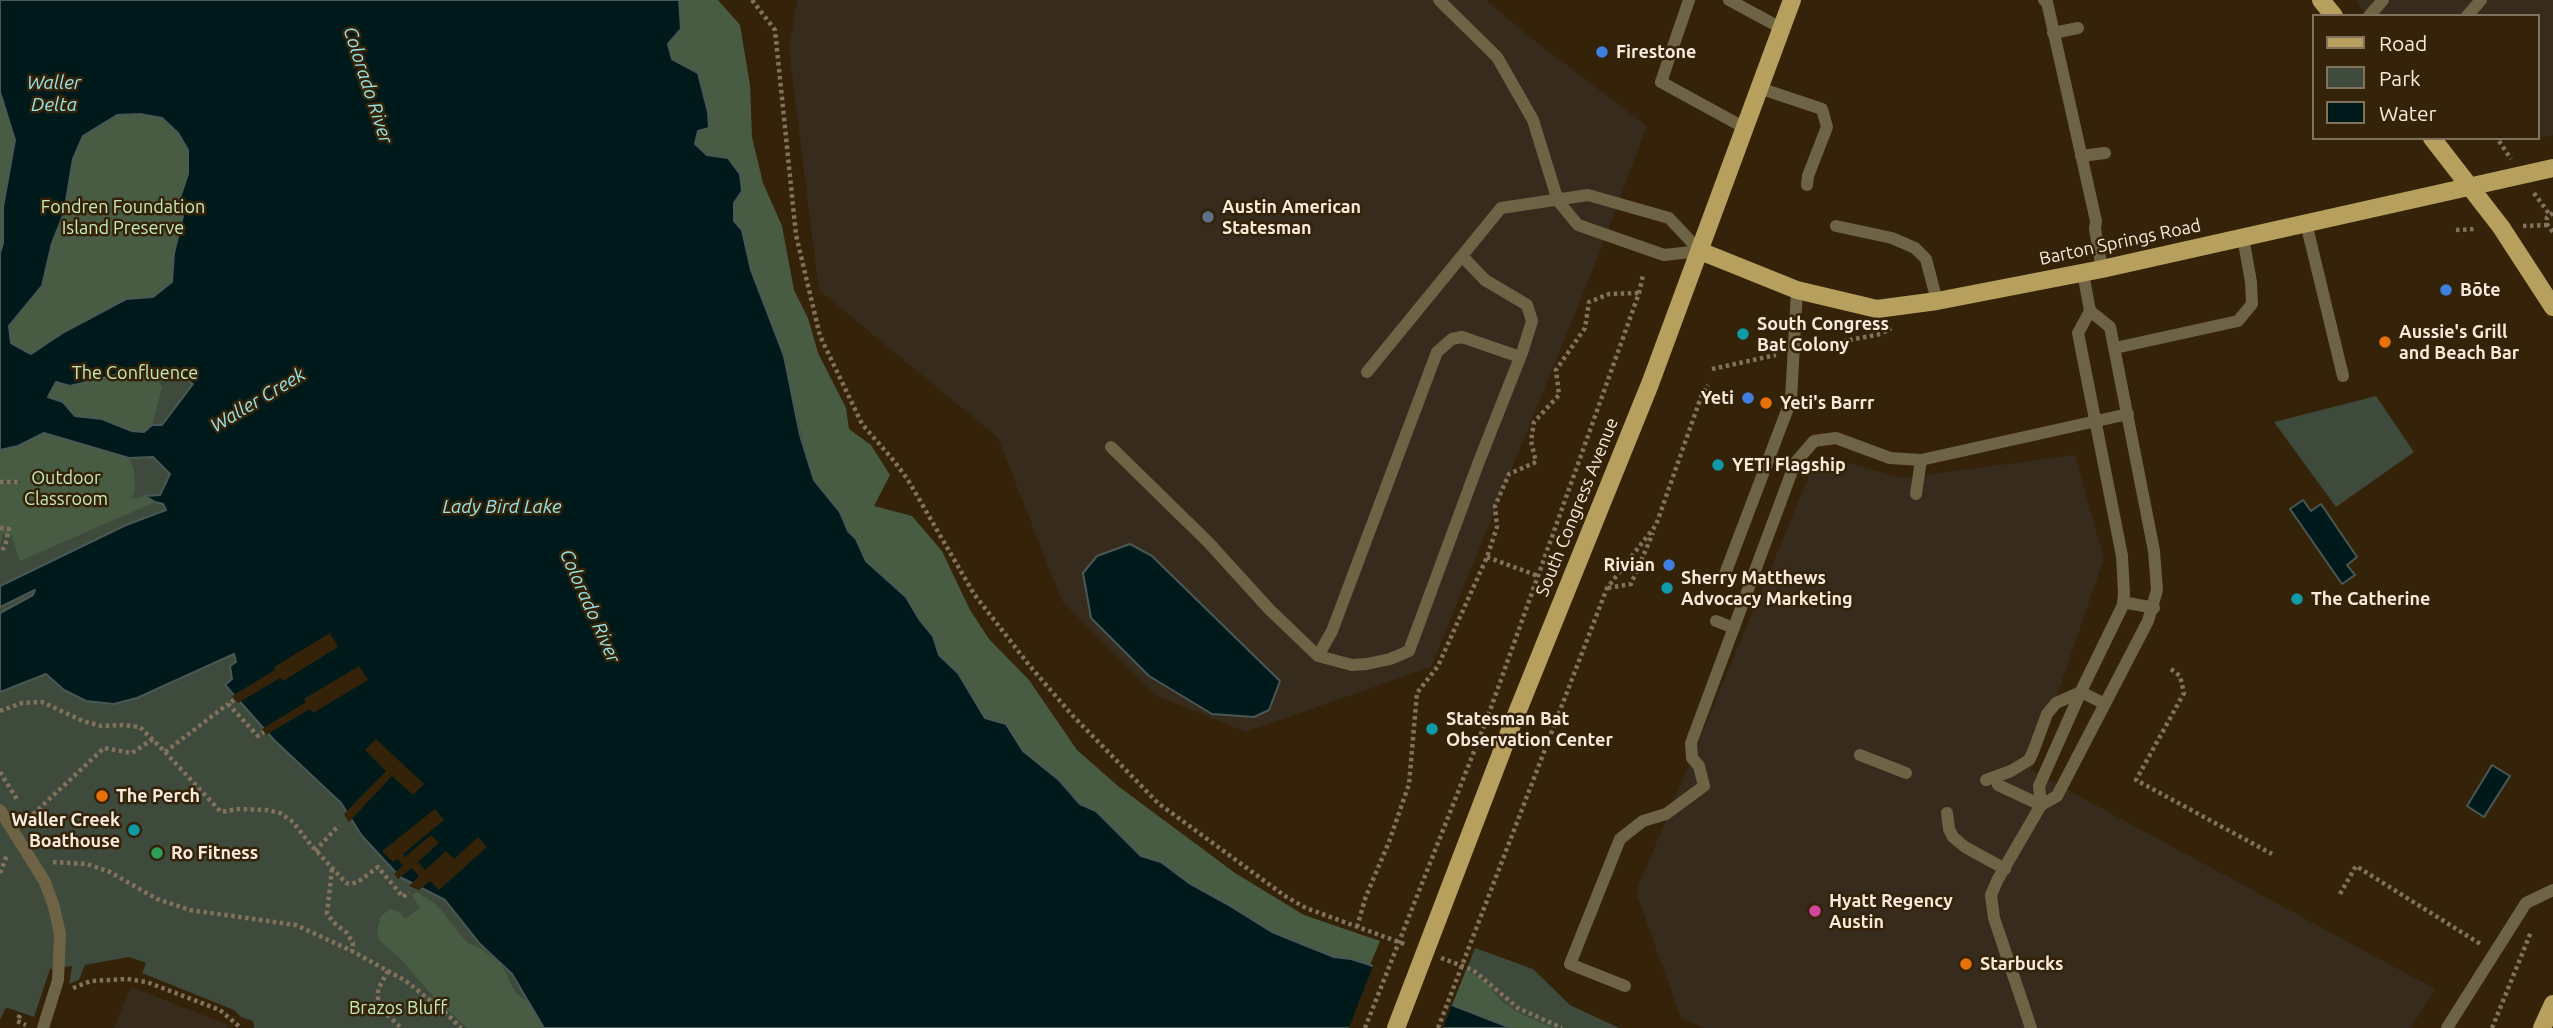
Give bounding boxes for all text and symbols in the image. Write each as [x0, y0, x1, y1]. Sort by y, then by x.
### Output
legend [2312, 14, 2539, 140]
water label: Colorado River [338, 23, 398, 147]
text: Road [2379, 31, 2427, 55]
place label: Firestone [1616, 41, 1696, 63]
marker: Firestone [1594, 44, 1610, 60]
text: Park [2379, 66, 2421, 90]
water label: Waller Delta [27, 72, 81, 116]
text: Water [2379, 101, 2437, 125]
park label: Fondren Foundation Island Preserve [41, 196, 205, 238]
place label: Austin American Statesman [1222, 196, 1361, 238]
marker: Austin American Statesman [1200, 209, 1216, 225]
street label: Barton Springs Road [2037, 214, 2203, 270]
place label: Bōte [2460, 279, 2501, 301]
marker: Bōte [2438, 282, 2454, 298]
place label: South Congress Bat Colony [1757, 313, 1889, 356]
place label: Aussie's Grill and Beach Bar [2399, 321, 2519, 364]
marker: South Congress Bat Colony [1735, 326, 1751, 342]
marker: Aussie's Grill and Beach Bar [2377, 334, 2393, 350]
park label: The Confluence [72, 362, 198, 384]
water label: Waller Creek [206, 363, 310, 437]
place label: Yeti [1701, 387, 1734, 409]
marker: Yeti [1740, 390, 1756, 406]
place label: Yeti's Barrr [1780, 392, 1874, 414]
marker: Yeti's Barrr [1758, 395, 1774, 411]
street label: South Congress Avenue [1531, 414, 1623, 600]
place label: YETI Flagship [1732, 454, 1846, 476]
marker: YETI Flagship [1710, 457, 1726, 473]
park label: Outdoor Classroom [24, 467, 108, 510]
water label: Lady Bird Lake [442, 496, 562, 518]
water label: Colorado River [555, 546, 625, 666]
place label: Rivian [1603, 554, 1655, 576]
marker: Rivian [1661, 557, 1677, 573]
place label: Sherry Matthews Advocacy Marketing [1681, 567, 1853, 610]
marker: Sherry Matthews Advocacy Marketing [1659, 580, 1675, 596]
place label: The Catherine [2311, 588, 2430, 610]
marker: The Catherine [2289, 591, 2305, 607]
place label: Statesman Bat Observation Center [1446, 708, 1613, 750]
marker: Statesman Bat Observation Center [1424, 721, 1440, 737]
place label: The Perch [116, 785, 200, 807]
marker: The Perch [94, 788, 110, 804]
place label: Waller Creek Boathouse [11, 809, 120, 852]
marker: Waller Creek Boathouse [126, 822, 142, 838]
place label: Ro Fitness [171, 842, 258, 864]
marker: Ro Fitness [149, 845, 165, 861]
place label: Hyatt Regency Austin [1829, 890, 1953, 932]
marker: Hyatt Regency Austin [1807, 903, 1823, 919]
place label: Starbucks [1980, 953, 2064, 975]
marker: Starbucks [1958, 956, 1974, 972]
park label: Brazos Bluff [349, 997, 447, 1019]

